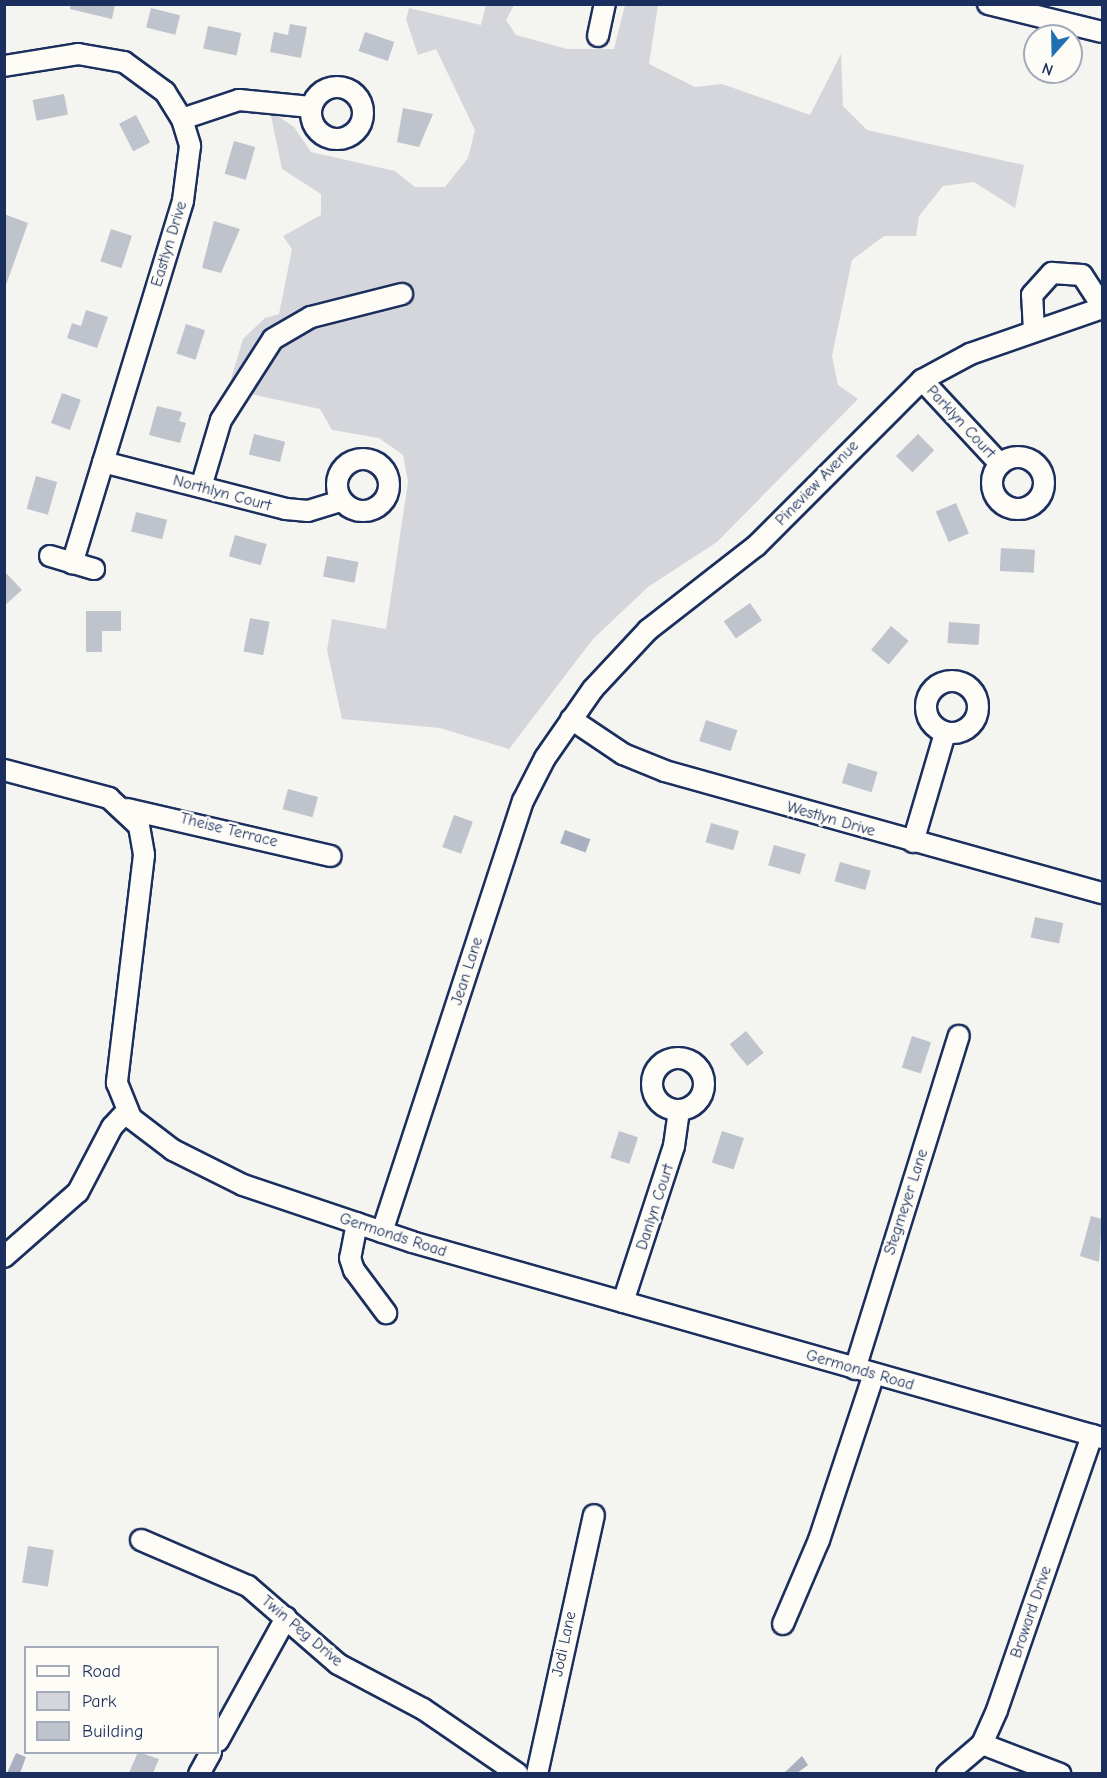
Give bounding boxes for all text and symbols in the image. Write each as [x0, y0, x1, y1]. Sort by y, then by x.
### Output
north arrow [1023, 24, 1083, 84]
text: N [1040, 59, 1056, 79]
street label: Eastlyn Drive [147, 199, 191, 289]
street label: Parklyn Court [922, 381, 1000, 463]
street label: Pineview Avenue [771, 436, 863, 530]
street label: Northlyn Court [171, 471, 273, 515]
street label: Westlyn Drive [784, 797, 878, 841]
street label: Theise Terrace [178, 809, 280, 851]
street label: Jean Lane [447, 934, 487, 1008]
street label: Stegmeyer Lane [880, 1147, 932, 1257]
street label: Danlyn Court [632, 1162, 678, 1252]
street label: Germonds Road [337, 1209, 449, 1261]
street label: Germonds Road [804, 1345, 916, 1395]
street label: Broward Drive [1006, 1563, 1056, 1661]
street label: Twin Peg Drive [257, 1591, 347, 1671]
street label: Jodi Lane [548, 1610, 580, 1678]
legend [24, 1646, 219, 1754]
text: Road [82, 1661, 121, 1682]
text: Park [82, 1691, 116, 1712]
text: Building [82, 1721, 144, 1742]

